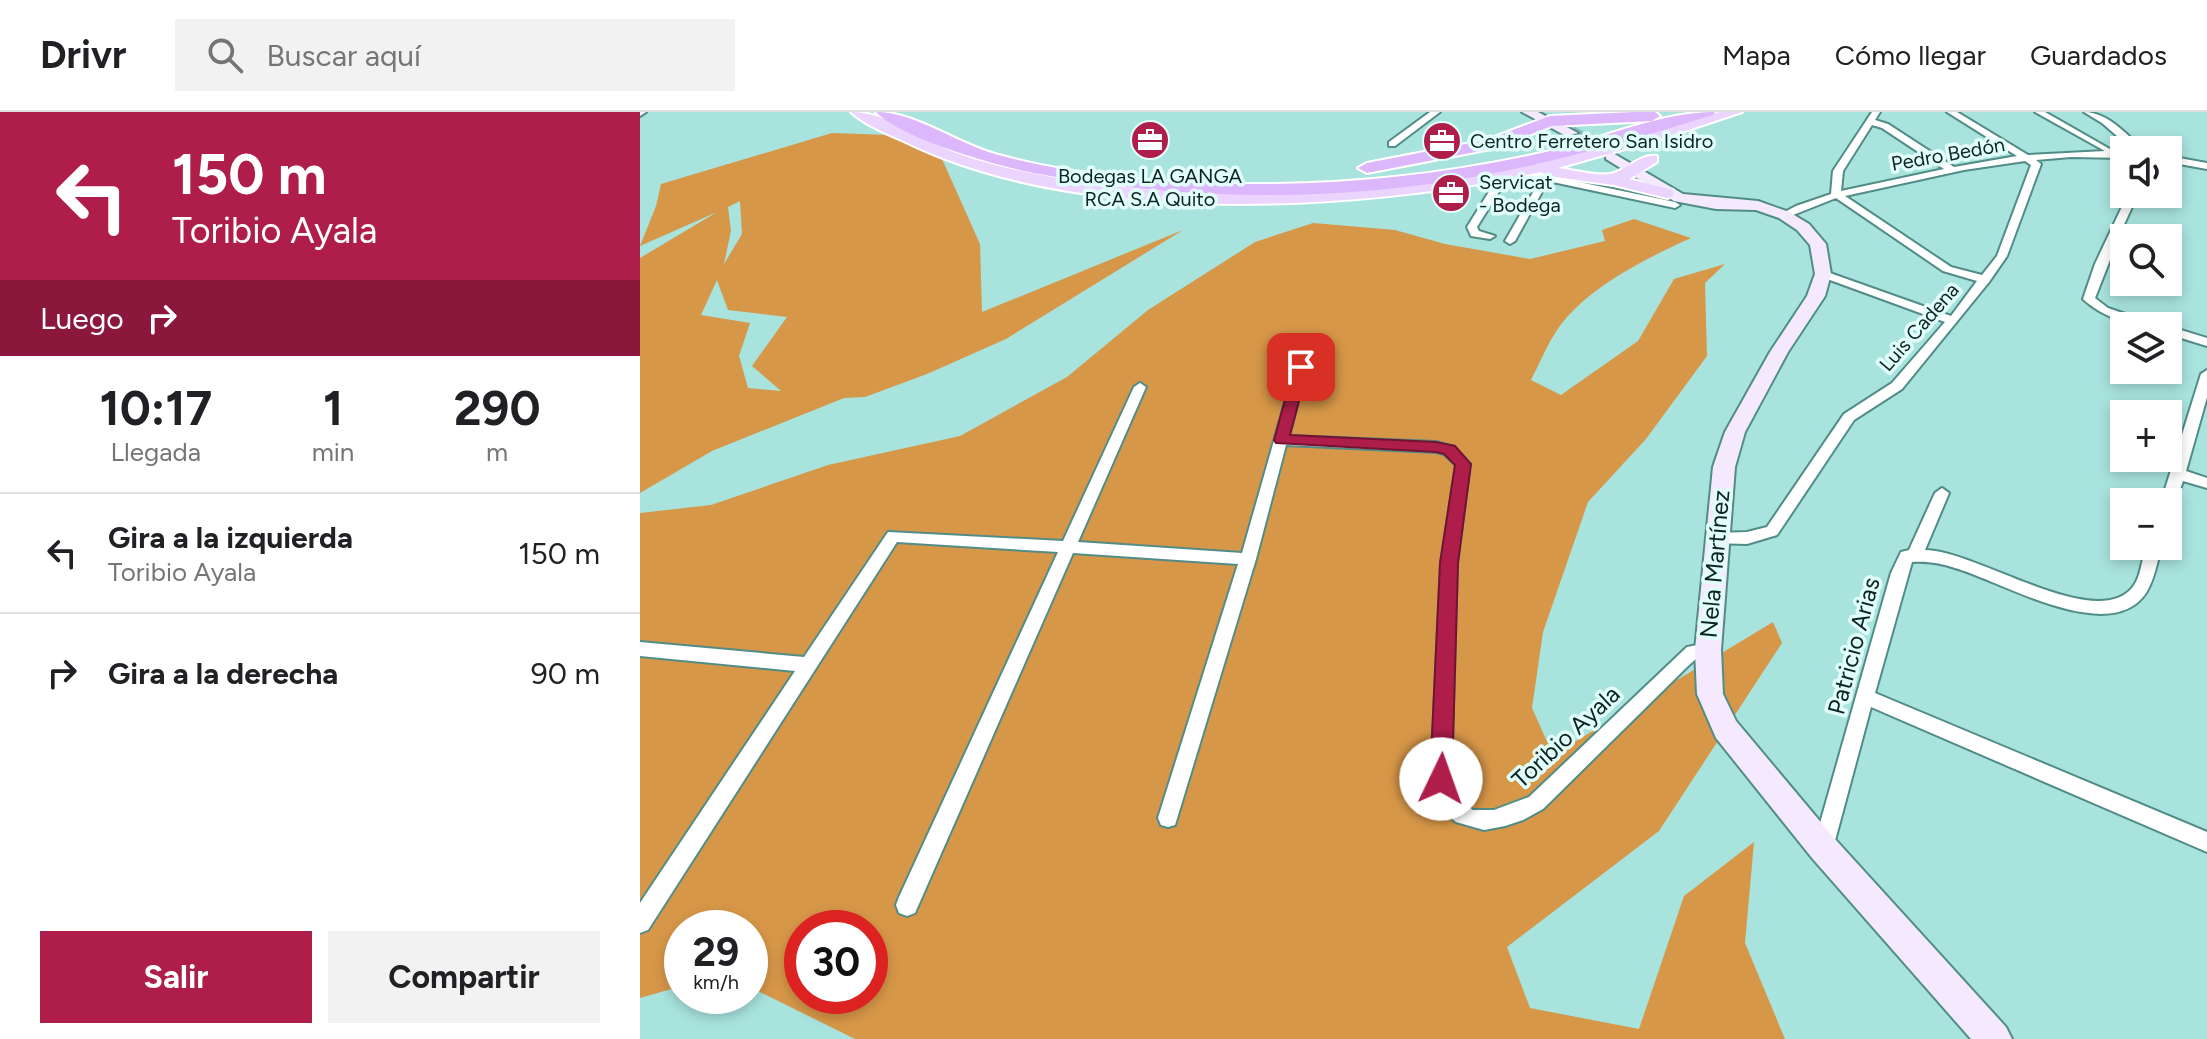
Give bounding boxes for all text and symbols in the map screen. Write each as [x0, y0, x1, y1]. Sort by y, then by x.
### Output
search box [175, 19, 735, 91]
text: Drivr [40, 32, 127, 78]
icon: search [203, 33, 247, 77]
text: Buscar aquí [267, 37, 421, 74]
text: Mapa [1722, 38, 1791, 72]
text: Cómo llegar [1835, 38, 1986, 72]
text: Guardados [2030, 38, 2167, 72]
office icon: Bodegas LA GANGA RCA S.A Quito [1129, 119, 1171, 161]
office icon: Centro Ferretero San Isidro [1421, 120, 1463, 162]
place label: Centro Ferretero San Isidro [1470, 129, 1713, 153]
street label: Pedro Bedón [1889, 132, 2007, 176]
map controls [2110, 136, 2182, 560]
button: sound [2110, 136, 2182, 208]
text: 150 m [172, 141, 327, 208]
icon: left [40, 144, 144, 248]
place label: Bodegas LA GANGA RCA S.A Quito [1058, 164, 1243, 211]
place label: Servicat - Bodega [1479, 170, 1561, 217]
office icon: Servicat - Bodega [1430, 172, 1472, 214]
text: Toribio Ayala [172, 209, 377, 252]
button: search [2110, 224, 2182, 296]
street label: Luis Cadena [1874, 278, 1964, 376]
icon: right [140, 296, 184, 340]
text: Luego [40, 300, 124, 337]
button: layers [2110, 312, 2182, 384]
pin [1267, 333, 1335, 401]
icon: arrive [1279, 345, 1323, 389]
text: 10:17 [99, 379, 212, 437]
text: 1 [323, 379, 343, 437]
text: 290 [454, 379, 541, 437]
button: + [2110, 400, 2182, 472]
text: Llegada [111, 436, 201, 468]
text: min [312, 436, 354, 468]
text: m [486, 436, 508, 468]
button: − [2110, 488, 2182, 560]
street label: Nela Martínez [1694, 489, 1735, 639]
text: Gira a la izquierda [108, 519, 353, 556]
icon: left [40, 531, 84, 575]
text: 150 m [518, 535, 600, 572]
text: Toribio Ayala [108, 556, 256, 588]
street label: Patricio Arias [1821, 574, 1886, 717]
icon: right [40, 651, 84, 695]
text: Gira a la derecha [108, 655, 338, 692]
text: 90 m [531, 655, 600, 692]
street label: Toribio Ayala [1506, 679, 1626, 794]
position arrow [1399, 737, 1483, 821]
speed limit sign: 30 [784, 910, 888, 1014]
text: 29 [693, 928, 739, 976]
button: Salir [40, 931, 312, 1023]
button: Compartir [328, 931, 600, 1023]
text: km/h [693, 970, 739, 994]

